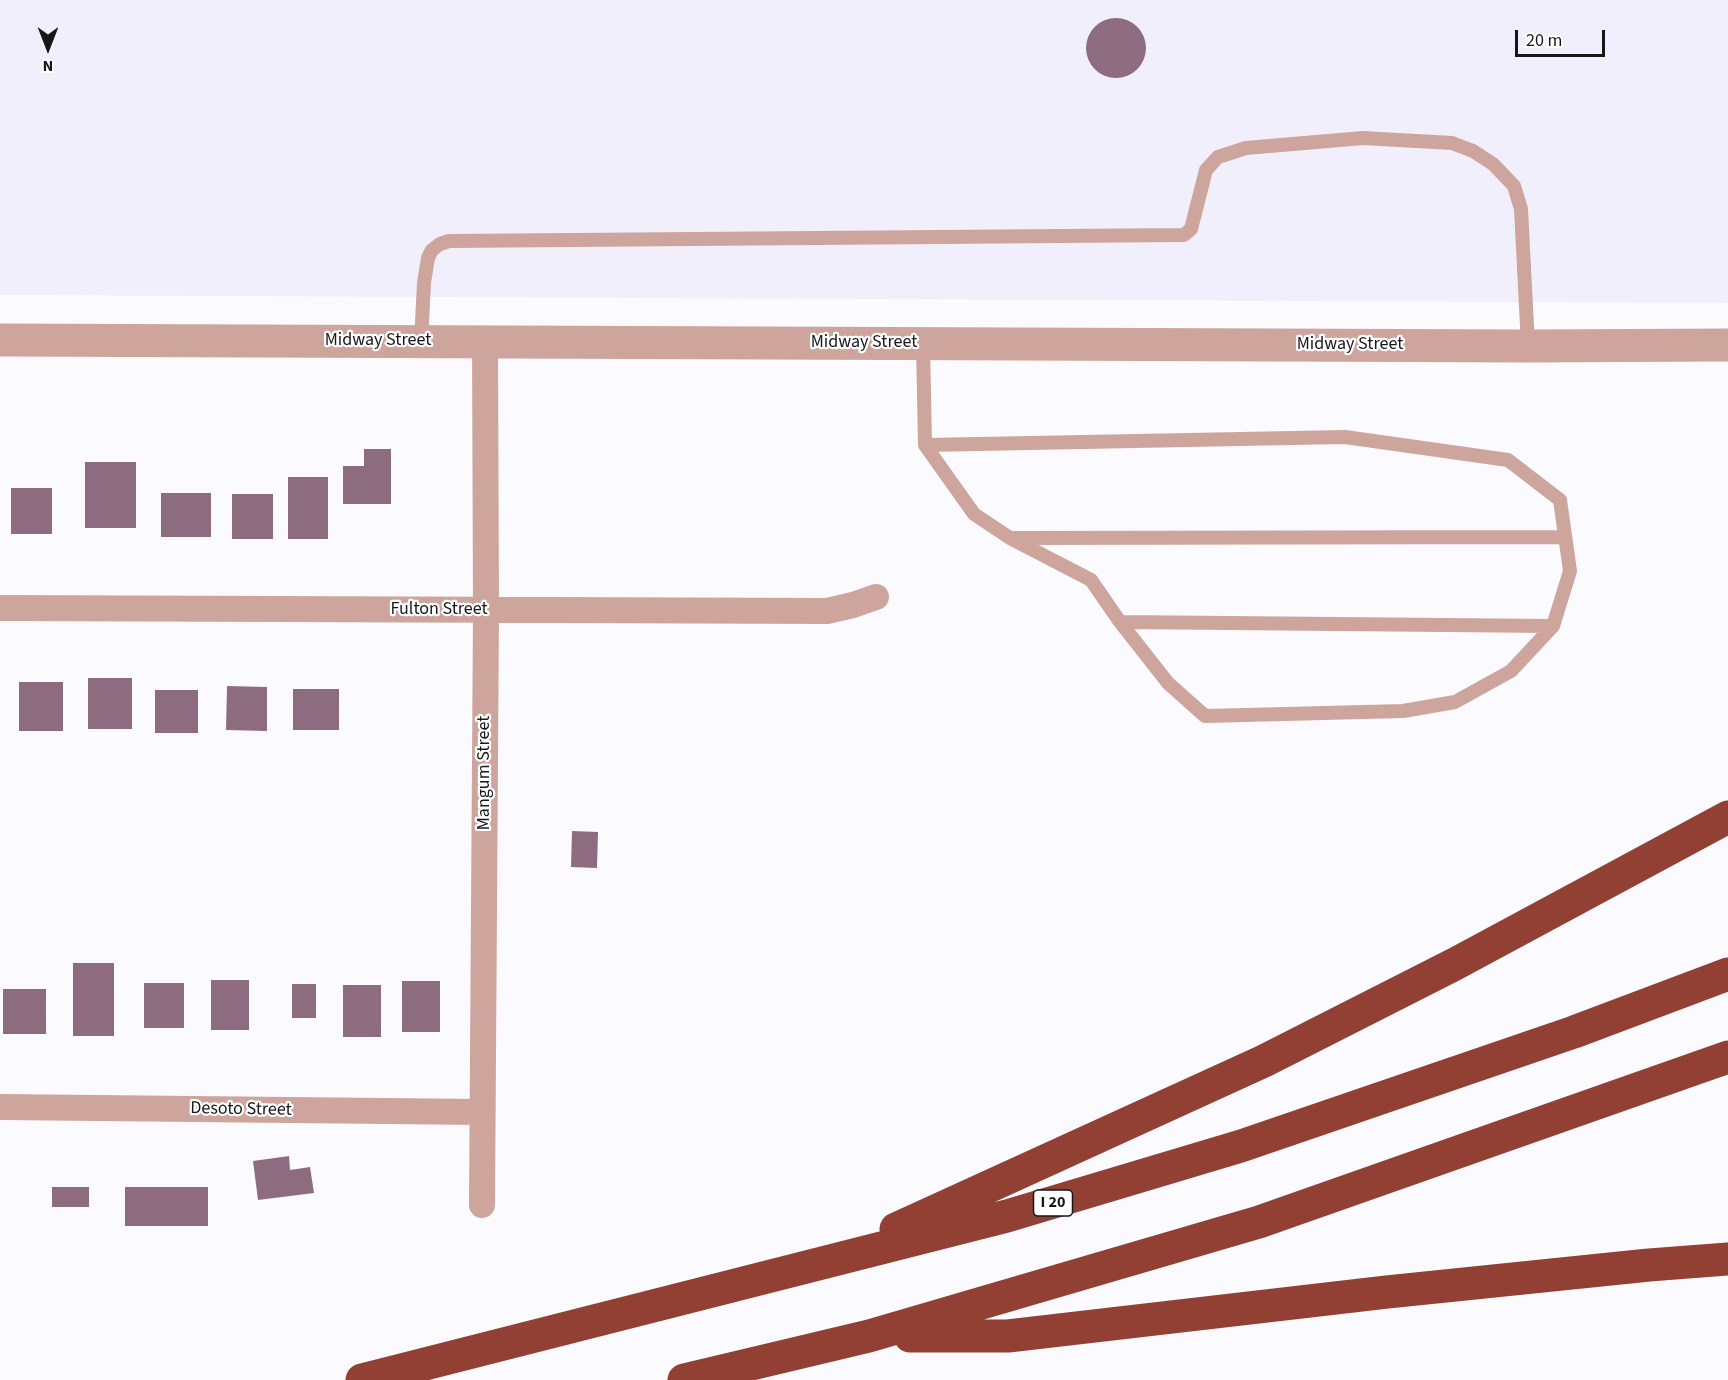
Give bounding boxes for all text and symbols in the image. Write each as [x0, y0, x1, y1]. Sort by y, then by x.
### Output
north arrow [18, 18, 78, 78]
scale bar [1518, 18, 1608, 56]
text: 20 m [1526, 28, 1562, 53]
text: N [43, 55, 53, 77]
street label: Midway Street [325, 330, 431, 352]
street label: Midway Street [811, 332, 917, 354]
street label: Midway Street [1297, 334, 1403, 356]
street label: Fulton Street [390, 599, 488, 621]
street label: Mangum Street [474, 716, 496, 830]
street label: Desoto Street [190, 1098, 292, 1122]
road number: I 20 [1034, 1190, 1072, 1216]

